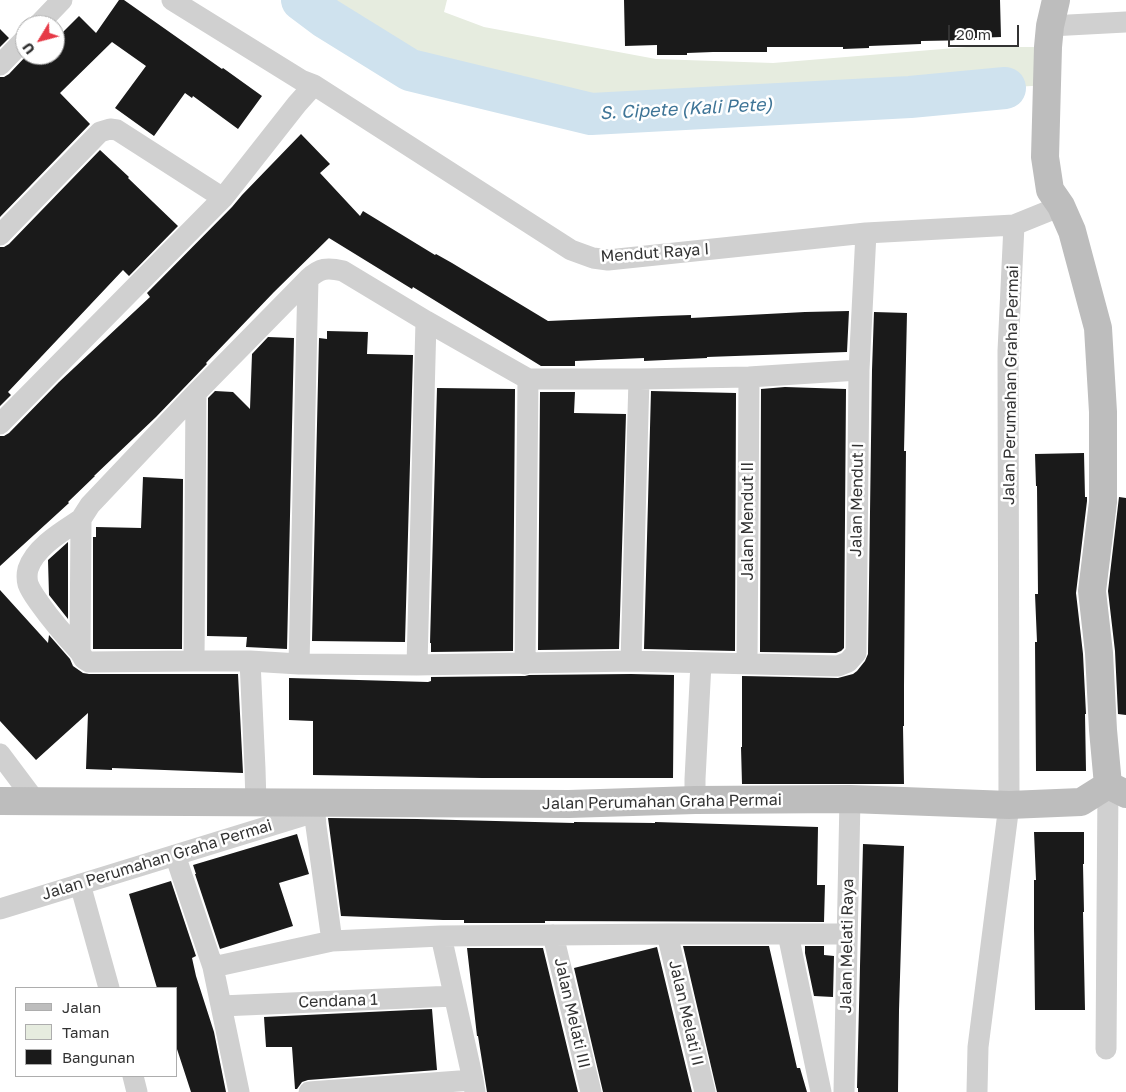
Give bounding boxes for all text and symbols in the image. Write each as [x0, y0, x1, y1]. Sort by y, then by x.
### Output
north arrow [15, 15, 65, 65]
scale bar [951, 15, 1022, 47]
text: 20 m [956, 25, 991, 43]
text: U [19, 40, 38, 58]
water label: S. Cipete (Kali Pete) [599, 94, 773, 124]
street label: Mendut Raya I [600, 240, 710, 266]
street label: Jalan Perumahan Graha Permai [999, 265, 1023, 505]
street label: Jalan Mendut I [846, 443, 868, 557]
street label: Jalan Mendut II [738, 462, 758, 580]
street label: Jalan Perumahan Graha Permai [542, 790, 782, 814]
street label: Jalan Perumahan Graha Permai [39, 816, 275, 904]
street label: Jalan Melati Raya [836, 879, 858, 1013]
street label: Jalan Melati III [550, 956, 594, 1070]
street label: Jalan Melati II [665, 958, 707, 1068]
legend [15, 987, 178, 1077]
street label: Cendana 1 [298, 990, 378, 1012]
text: Jalan [62, 998, 101, 1016]
text: Taman [62, 1023, 109, 1041]
text: Bangunan [62, 1048, 135, 1066]

